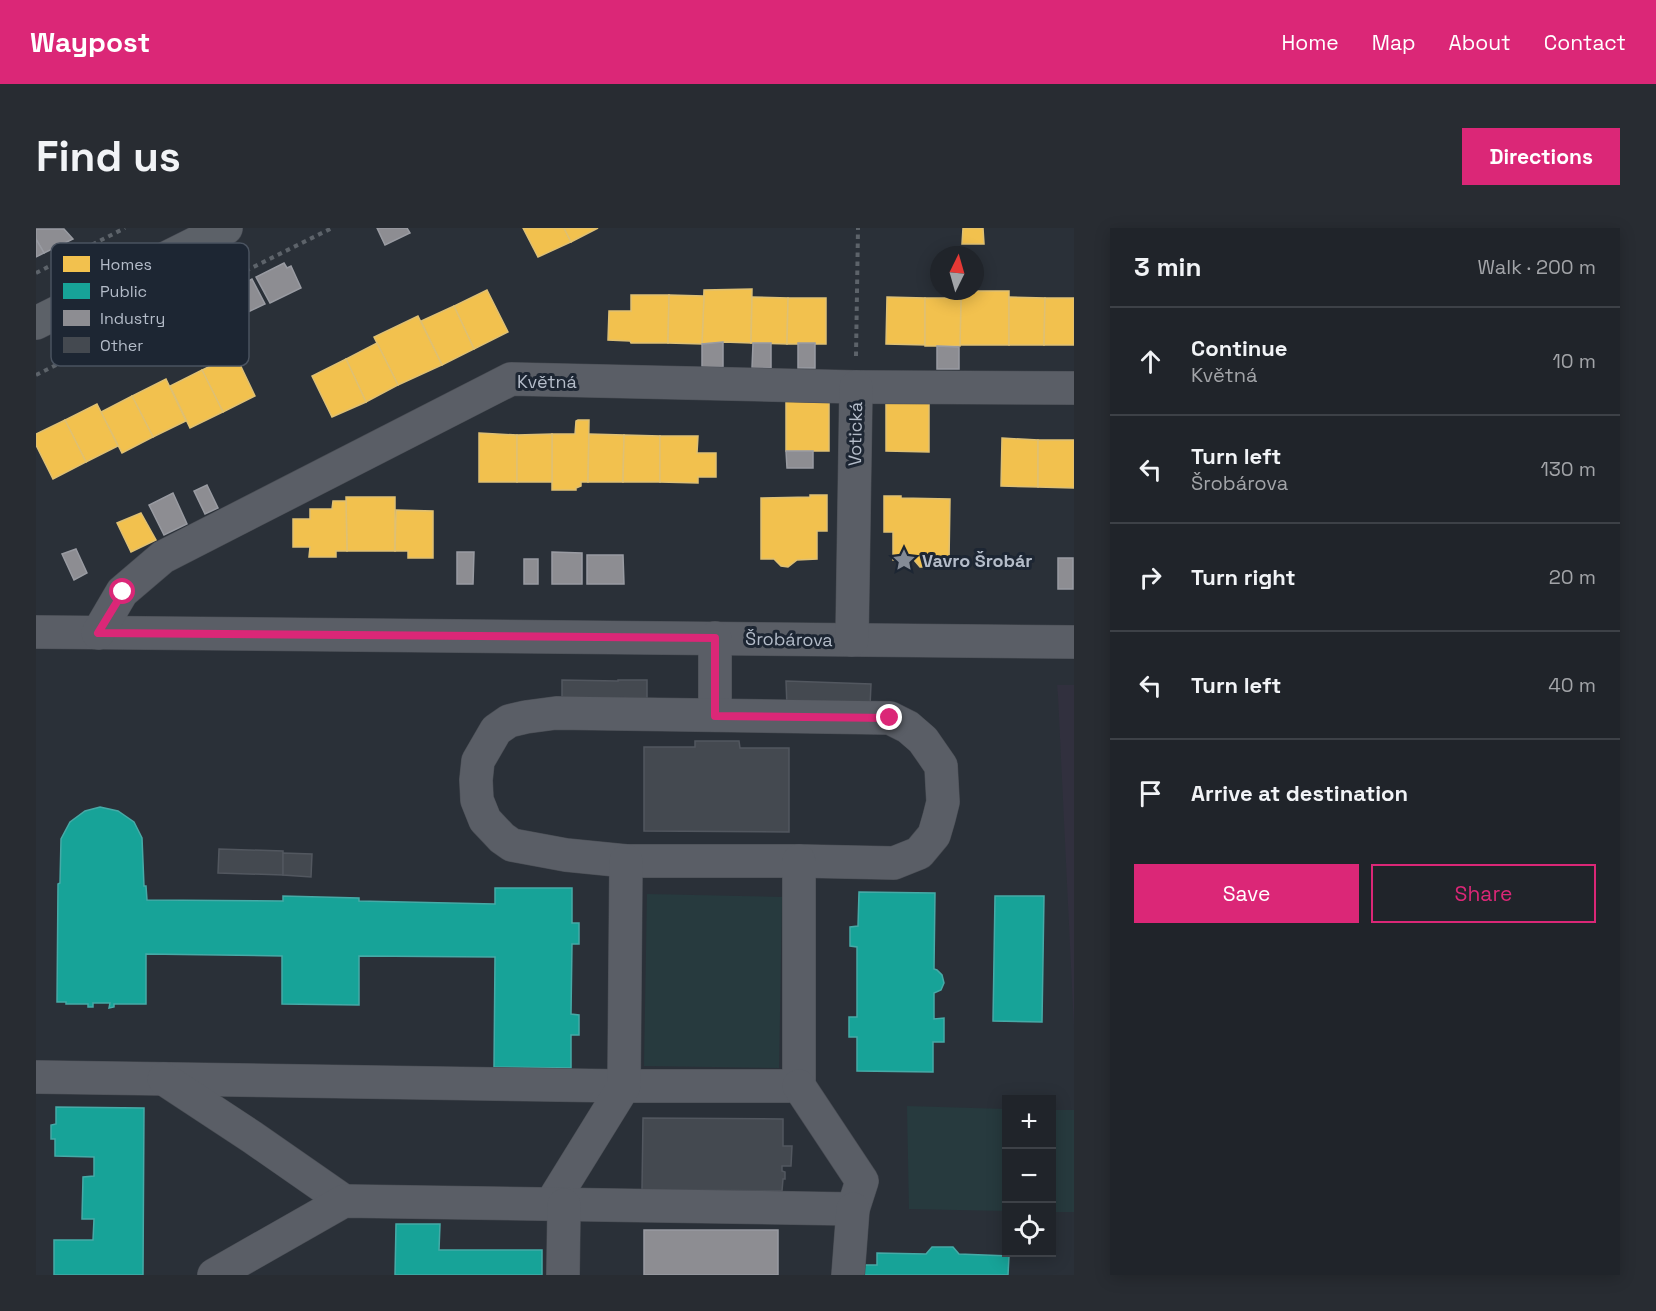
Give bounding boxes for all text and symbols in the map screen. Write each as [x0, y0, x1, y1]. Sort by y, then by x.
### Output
text: Waypost [30, 24, 150, 60]
text: Home [1281, 29, 1339, 56]
text: Map [1372, 29, 1416, 56]
text: About [1449, 29, 1511, 56]
text: Contact [1544, 29, 1626, 56]
button: Directions [1462, 128, 1620, 185]
text: Find us [36, 130, 181, 183]
legend [51, 243, 249, 366]
north arrow [930, 246, 984, 300]
text: 3 min [1134, 250, 1202, 284]
text: Homes [100, 254, 152, 275]
text: Walk · 200 m [1477, 254, 1596, 280]
text: Public [100, 281, 147, 302]
text: Industry [100, 308, 165, 329]
text: Continue [1191, 334, 1287, 362]
text: Other [100, 335, 143, 356]
icon: ahead [1134, 345, 1167, 378]
text: 10 m [1552, 348, 1596, 374]
text: Květná [1191, 362, 1257, 388]
street label: Květná [517, 370, 577, 393]
street label: Votická [843, 402, 867, 466]
text: Turn left [1191, 442, 1281, 470]
icon: left [1134, 453, 1167, 486]
text: 130 m [1540, 456, 1596, 482]
text: Šrobárova [1191, 470, 1288, 496]
place icon: Vavro Šrobár [891, 547, 917, 573]
place label: Vavro Šrobár [922, 549, 1032, 572]
icon: right [1134, 561, 1167, 594]
text: Turn right [1191, 563, 1296, 591]
text: 20 m [1549, 564, 1596, 590]
route start [109, 578, 135, 604]
street label: Šrobárova [745, 627, 833, 651]
icon: left [1134, 669, 1167, 702]
text: Turn left [1191, 671, 1281, 699]
text: 40 m [1548, 672, 1596, 698]
route end [876, 704, 902, 730]
icon: arrive [1134, 777, 1167, 810]
text: Arrive at destination [1191, 779, 1408, 807]
button: Save [1134, 864, 1359, 923]
button: Share [1371, 864, 1596, 923]
map controls [1002, 1095, 1056, 1257]
button: + [1002, 1095, 1056, 1149]
button: − [1002, 1149, 1056, 1203]
button: locate [1002, 1203, 1056, 1257]

